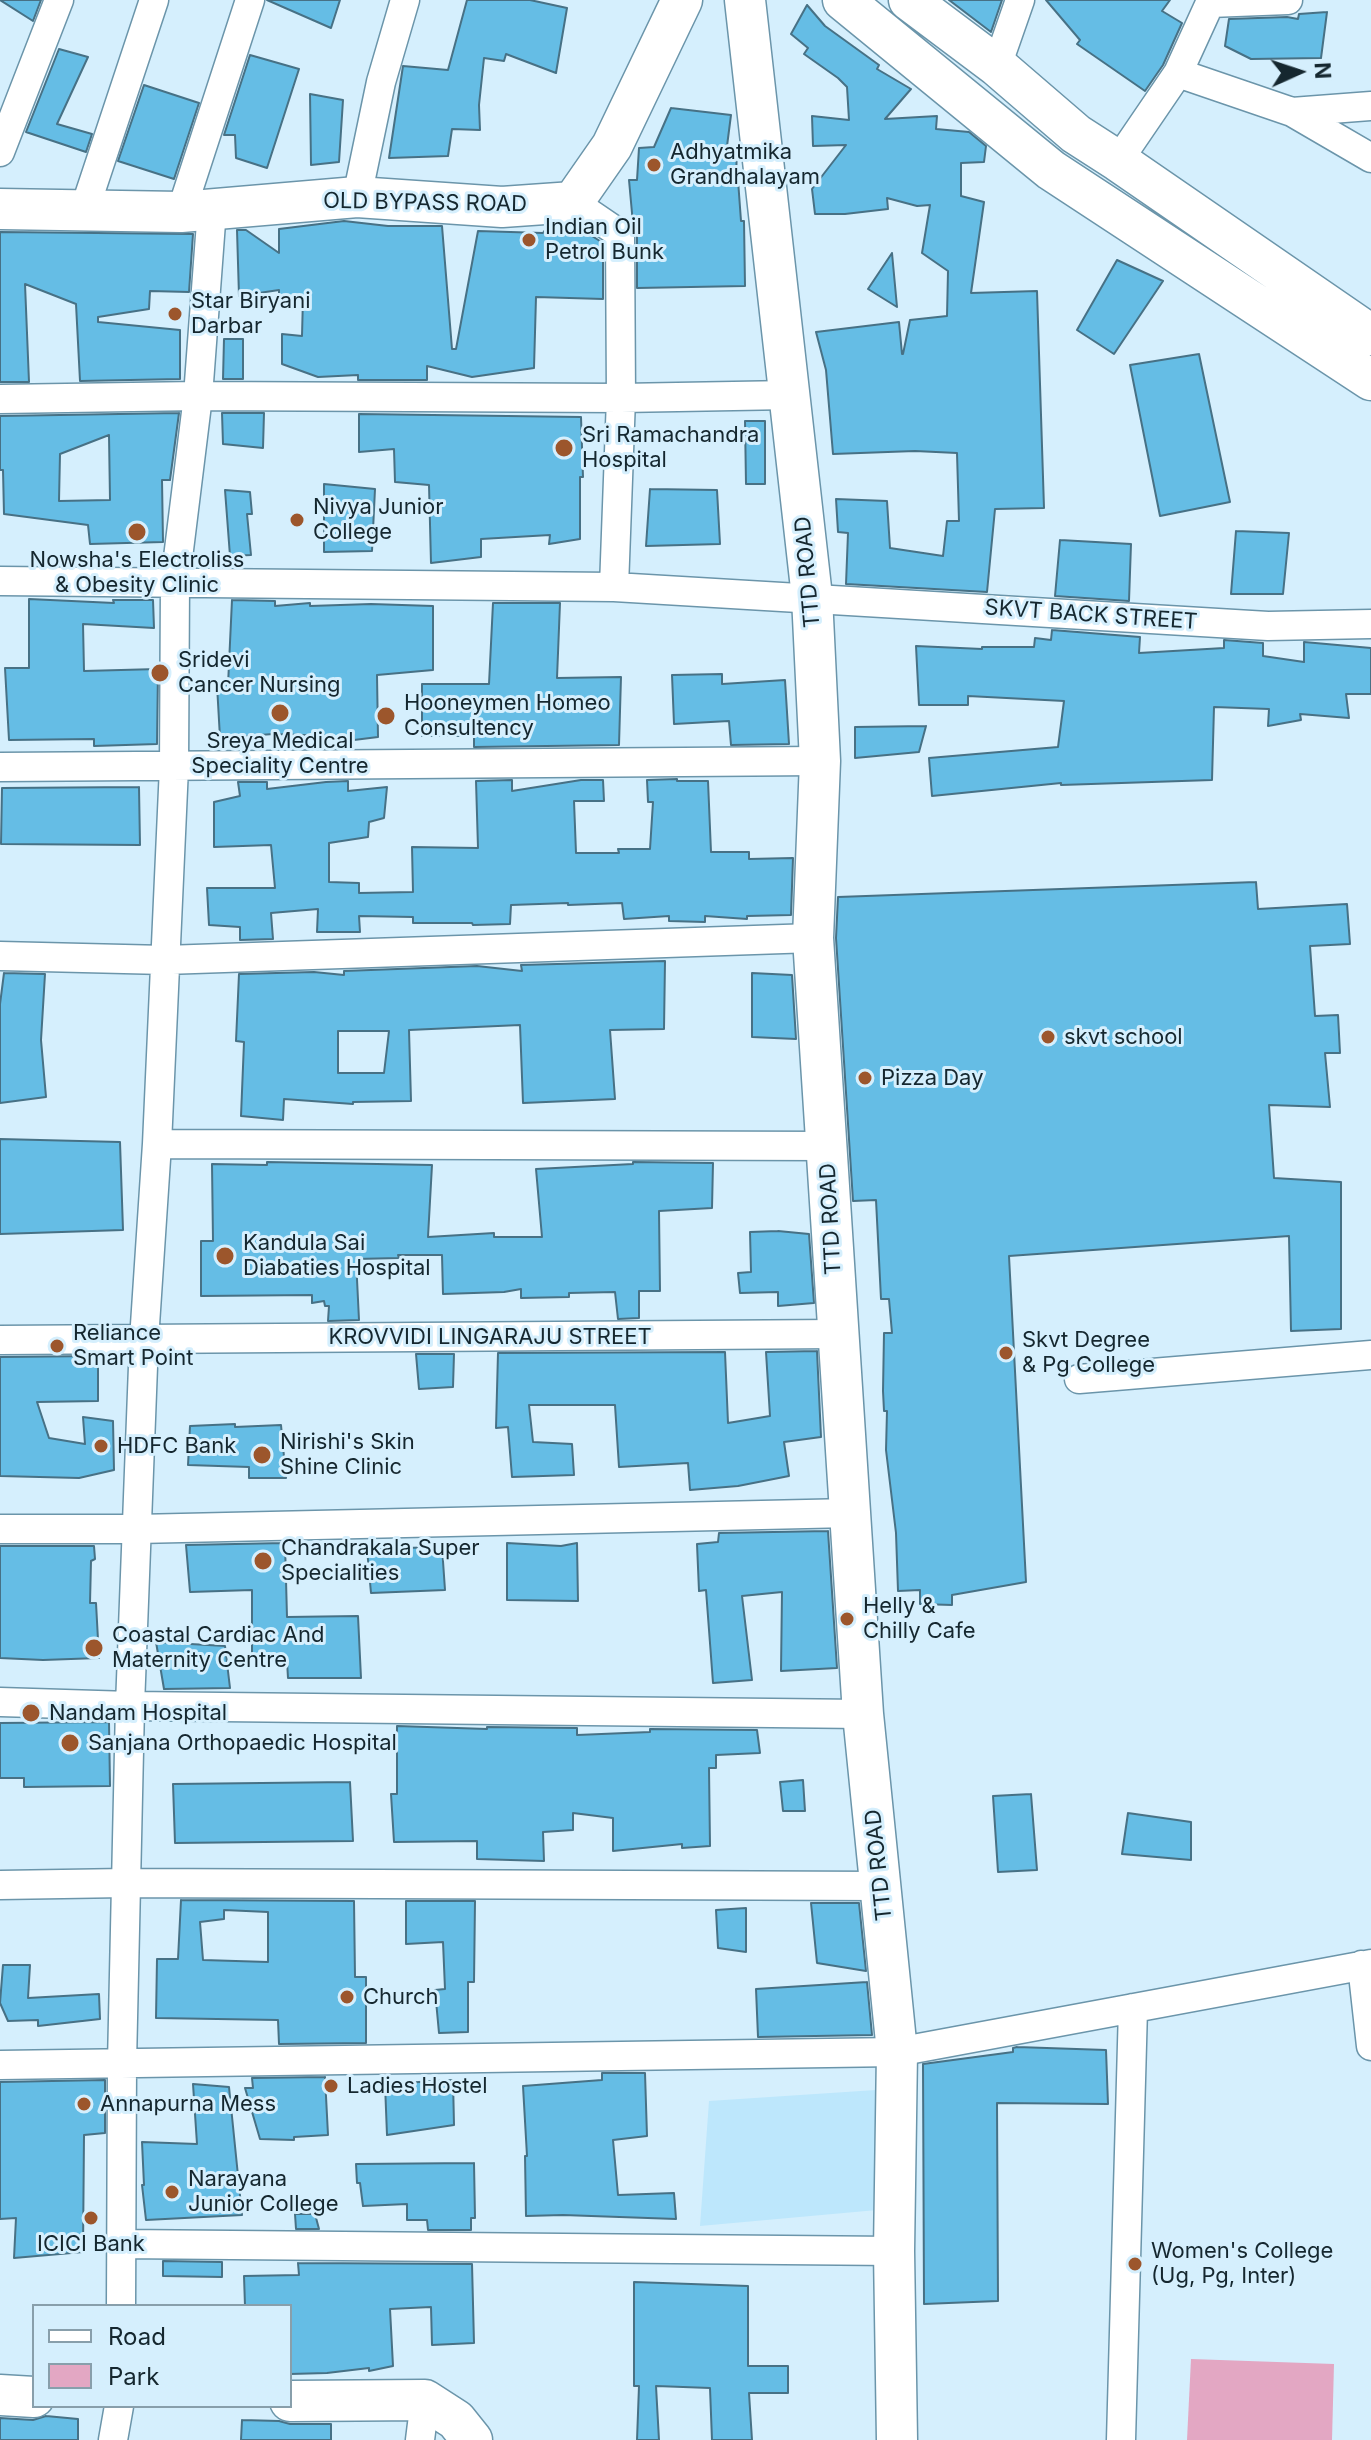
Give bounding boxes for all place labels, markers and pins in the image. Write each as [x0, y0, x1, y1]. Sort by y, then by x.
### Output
place label: Adhyatmika Grandhalayam [670, 139, 820, 190]
marker: Adhyatmika Grandhalayam [645, 156, 663, 174]
place label: Indian Oil Petrol Bunk [545, 214, 664, 266]
marker: Indian Oil Petrol Bunk [520, 231, 538, 249]
place label: Star Biryani Darbar [191, 288, 311, 340]
marker: Star Biryani Darbar [166, 305, 184, 323]
place label: Sri Ramachandra Hospital [582, 422, 759, 474]
marker: Sri Ramachandra Hospital [553, 437, 575, 459]
place label: Nivya Junior College [313, 494, 443, 546]
marker: Nivya Junior College [288, 511, 306, 529]
marker: Nowsha's Electroliss & Obesity Clinic [126, 521, 148, 543]
place label: Nowsha's Electroliss & Obesity Clinic [30, 547, 244, 598]
place label: Sridevi Cancer Nursing [178, 647, 341, 698]
marker: Sridevi Cancer Nursing [149, 662, 171, 684]
place label: Hooneymen Homeo Consultency [404, 690, 611, 742]
marker: Sreya Medical Speciality Centre [269, 702, 291, 724]
marker: Hooneymen Homeo Consultency [375, 705, 397, 727]
place label: Sreya Medical Speciality Centre [191, 728, 369, 780]
place label: skvt school [1064, 1024, 1183, 1050]
marker: skvt school [1039, 1028, 1057, 1046]
place label: Pizza Day [881, 1065, 983, 1091]
marker: Pizza Day [856, 1069, 874, 1087]
place label: Kandula Sai Diabaties Hospital [243, 1230, 431, 1282]
marker: Kandula Sai Diabaties Hospital [214, 1245, 236, 1267]
place label: Reliance Smart Point [73, 1320, 193, 1372]
place label: Skvt Degree & Pg College [1022, 1327, 1155, 1378]
marker: Reliance Smart Point [48, 1337, 66, 1355]
marker: Skvt Degree & Pg College [997, 1344, 1015, 1362]
place label: Nirishi's Skin Shine Clinic [280, 1429, 415, 1480]
place label: HDFC Bank [117, 1433, 236, 1459]
marker: HDFC Bank [92, 1437, 110, 1455]
marker: Nirishi's Skin Shine Clinic [251, 1444, 273, 1466]
place label: Chandrakala Super Specialities [281, 1535, 480, 1586]
marker: Chandrakala Super Specialities [252, 1550, 274, 1572]
place label: Helly & Chilly Cafe [863, 1593, 975, 1644]
marker: Helly & Chilly Cafe [838, 1610, 856, 1628]
place label: Coastal Cardiac And Maternity Centre [112, 1622, 325, 1674]
marker: Coastal Cardiac And Maternity Centre [83, 1637, 105, 1659]
place label: Nandam Hospital [49, 1700, 227, 1726]
marker: Nandam Hospital [20, 1702, 42, 1724]
place label: Sanjana Orthopaedic Hospital [88, 1730, 397, 1756]
marker: Sanjana Orthopaedic Hospital [59, 1732, 81, 1754]
place label: Church [363, 1984, 439, 2010]
marker: Church [338, 1988, 356, 2006]
place label: Ladies Hostel [347, 2073, 488, 2099]
marker: Ladies Hostel [322, 2077, 340, 2095]
place label: Annapurna Mess [100, 2091, 276, 2117]
marker: Annapurna Mess [75, 2095, 93, 2113]
place label: Narayana Junior College [188, 2166, 339, 2218]
marker: Narayana Junior College [163, 2183, 181, 2201]
marker: ICICI Bank [82, 2209, 100, 2227]
place label: ICICI Bank [37, 2231, 145, 2257]
place label: Women's College (Ug, Pg, Inter) [1151, 2238, 1333, 2290]
marker: Women's College (Ug, Pg, Inter) [1126, 2255, 1144, 2273]

